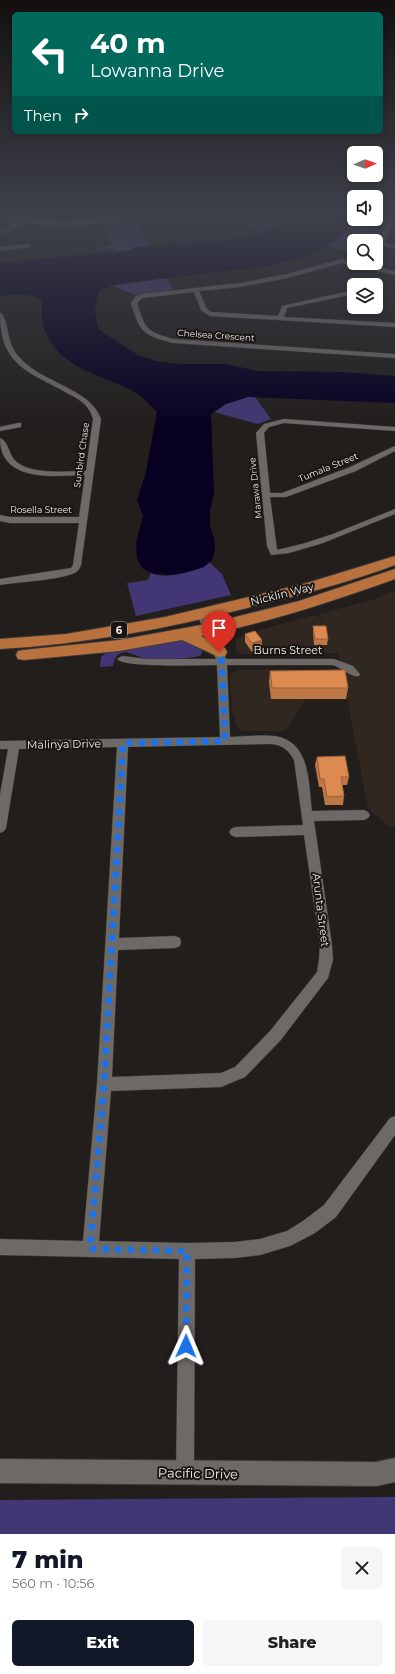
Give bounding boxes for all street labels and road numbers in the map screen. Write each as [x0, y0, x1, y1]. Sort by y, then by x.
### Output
street label: Chelsea Crescent [177, 327, 255, 343]
street label: Sunbird Chase [71, 421, 91, 488]
street label: Tumala Street [297, 450, 360, 484]
street label: Marawa Drive [246, 456, 264, 519]
street label: Rosella Street [10, 504, 72, 515]
street label: Nicklin Way [249, 579, 315, 609]
road number: 6 [111, 622, 127, 638]
street label: Burns Street [254, 643, 323, 657]
street label: Malinya Drive [27, 736, 102, 752]
street label: Arunta Street [310, 872, 333, 948]
street label: Pacific Drive [158, 1464, 238, 1482]

